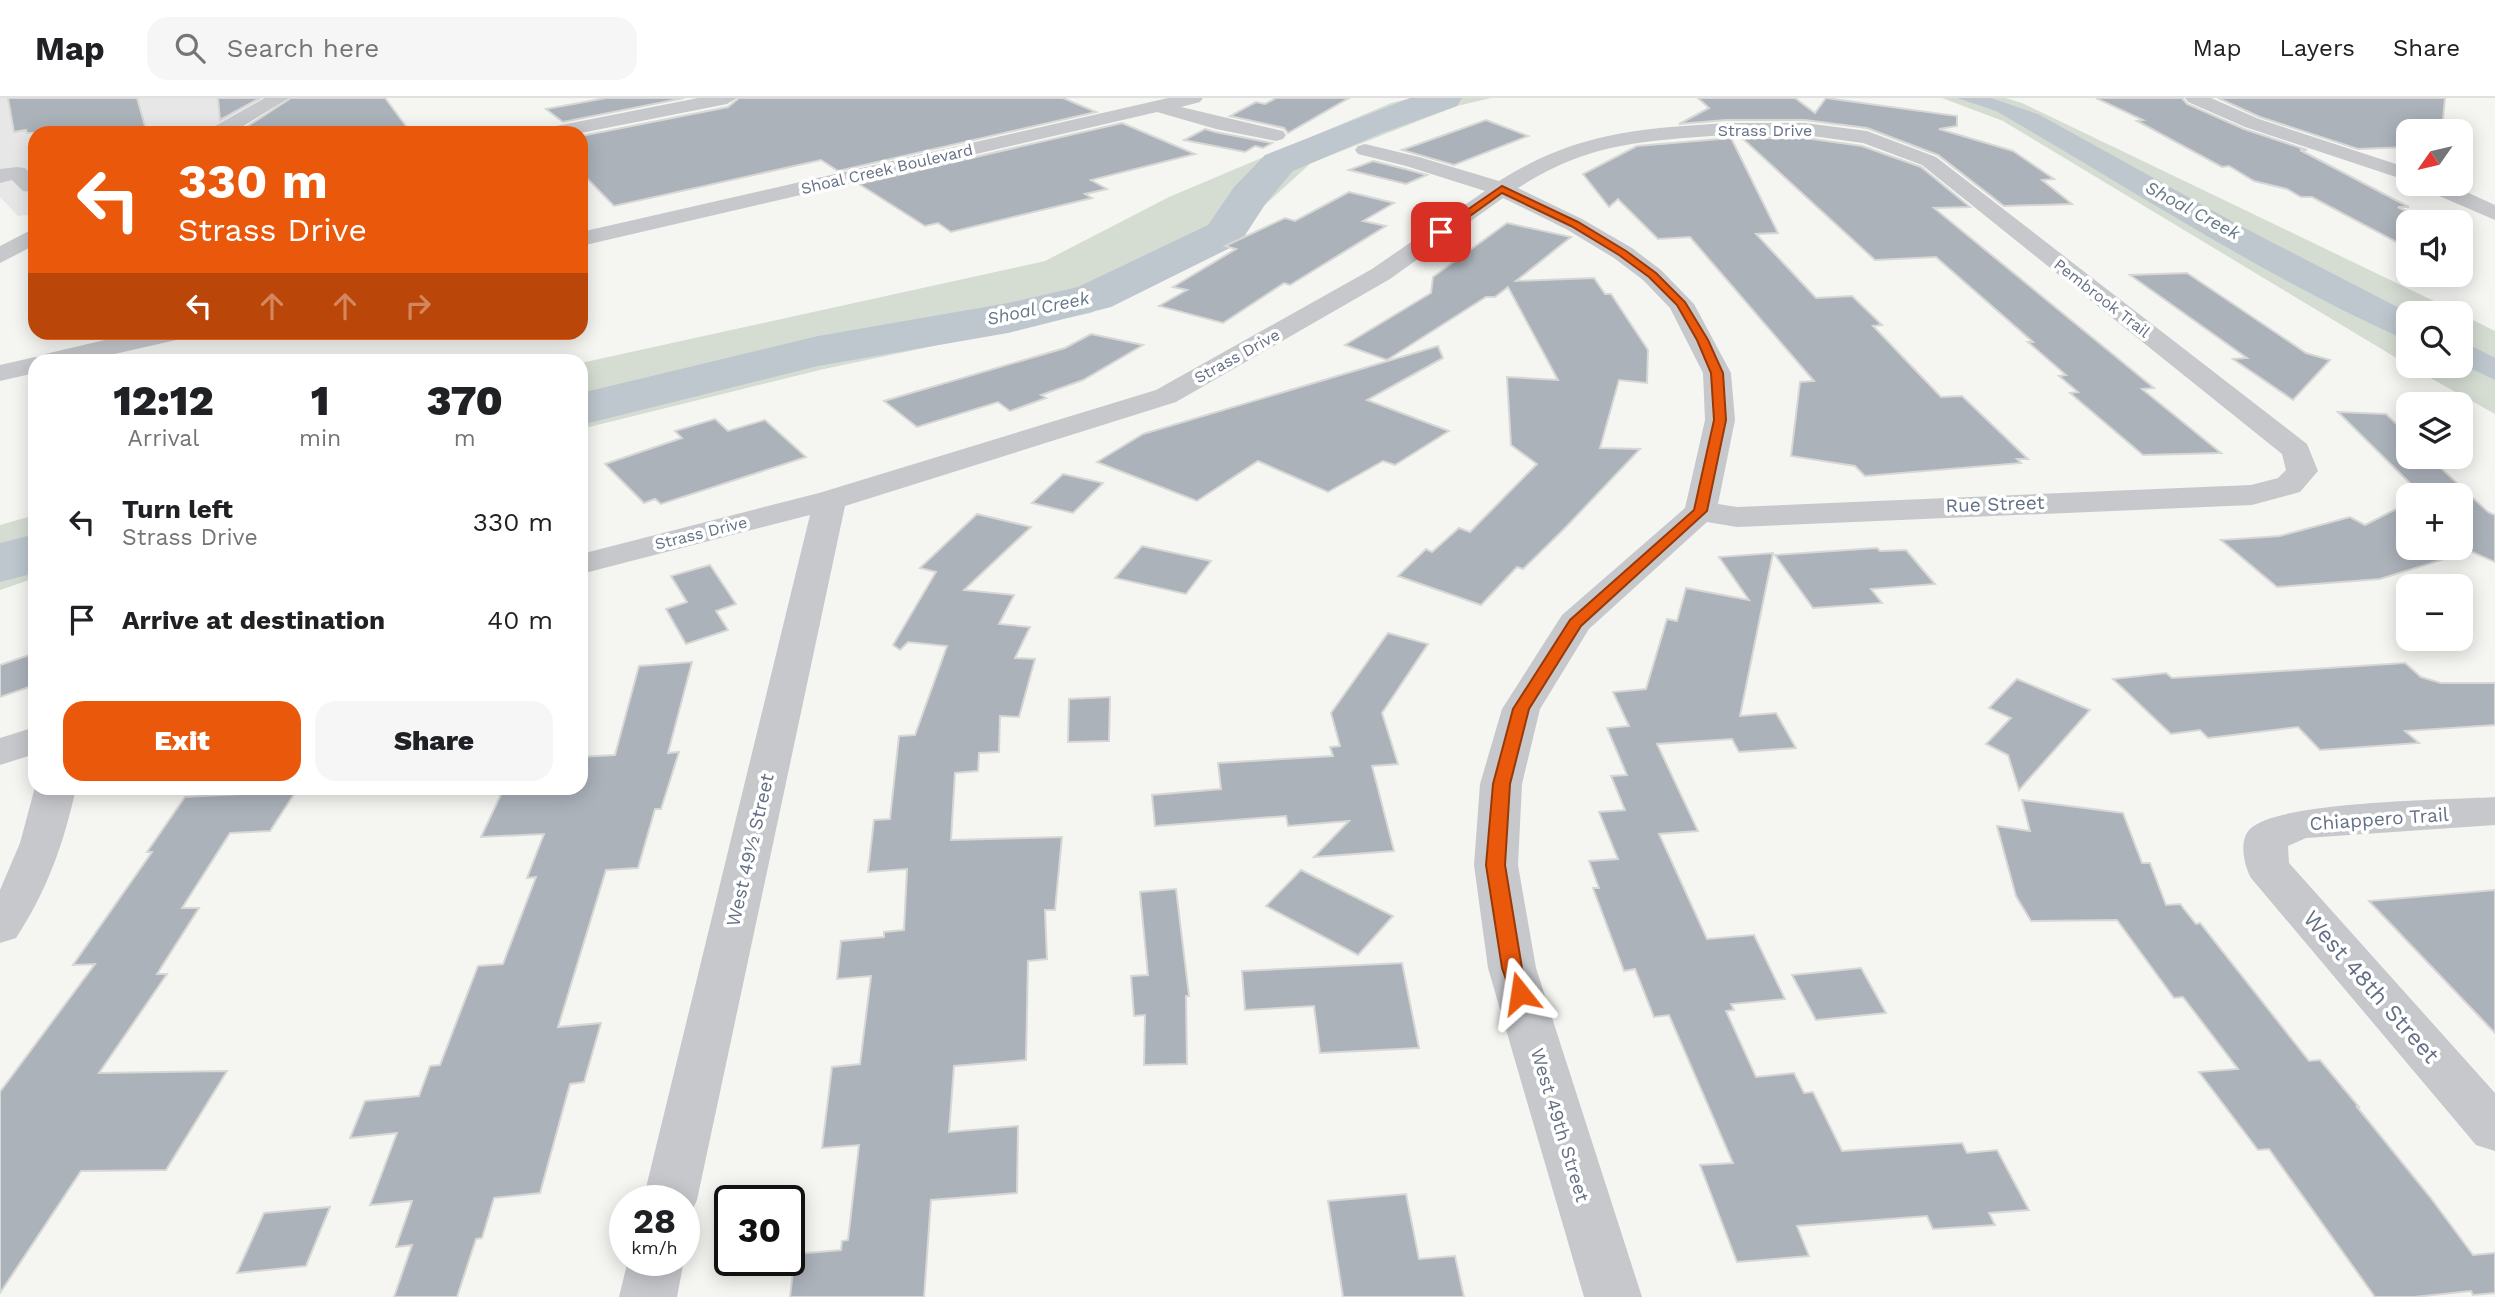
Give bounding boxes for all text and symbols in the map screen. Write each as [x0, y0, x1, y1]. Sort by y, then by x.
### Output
search box [147, 17, 637, 80]
text: Map [35, 29, 105, 68]
icon: search [171, 29, 209, 67]
text: Search here [227, 33, 379, 63]
text: Map [2193, 34, 2241, 62]
text: Layers [2279, 34, 2355, 62]
text: Share [2393, 34, 2460, 62]
north arrow [2396, 119, 2473, 196]
map controls [2396, 119, 2473, 651]
street label: Strass Drive [1718, 121, 1812, 140]
street label: Shoal Creek Boulevard [799, 140, 975, 198]
text: 330 m [178, 152, 328, 210]
icon: left [63, 154, 154, 245]
water label: Shoal Creek [2142, 176, 2245, 244]
pin [1411, 202, 1471, 262]
button: sound [2396, 210, 2473, 287]
text: Strass Drive [178, 211, 367, 249]
icon: arrive [1422, 213, 1460, 251]
street label: Pembrook Trail [2050, 255, 2154, 341]
icon: left [180, 287, 218, 325]
icon: ahead [253, 287, 291, 325]
icon: ahead [326, 287, 364, 325]
icon: right [399, 287, 437, 325]
water label: Shoal Creek [985, 287, 1092, 329]
button: search [2396, 301, 2473, 378]
street label: Strass Drive [1191, 325, 1283, 387]
text: 12:12 [113, 376, 214, 425]
text: 1 [311, 376, 329, 425]
text: 370 [426, 376, 503, 425]
button: layers [2396, 392, 2473, 469]
text: Arrival [128, 425, 199, 452]
text: min [299, 425, 341, 452]
text: m [454, 425, 476, 452]
button: + [2396, 483, 2473, 560]
street label: Rue Street [1945, 491, 2045, 517]
text: Turn left [122, 494, 233, 524]
icon: left [63, 503, 101, 541]
text: 330 m [473, 507, 553, 537]
street label: Strass Drive [653, 512, 749, 554]
text: Strass Drive [122, 524, 258, 551]
button: − [2396, 574, 2473, 651]
icon: arrive [63, 601, 101, 639]
text: Arrive at destination [122, 605, 385, 635]
text: 40 m [487, 605, 553, 635]
button: Exit [63, 701, 301, 781]
button: Share [315, 701, 553, 781]
street label: West 49½ Street [721, 771, 779, 929]
street label: Chiappero Trail [2309, 803, 2450, 835]
street label: West 48th Street [2297, 905, 2445, 1069]
position arrow [1483, 956, 1557, 1030]
street label: West 49th Street [1526, 1045, 1594, 1205]
speed limit sign: 30 [714, 1185, 805, 1276]
text: 28 [633, 1200, 676, 1242]
text: km/h [631, 1237, 678, 1258]

